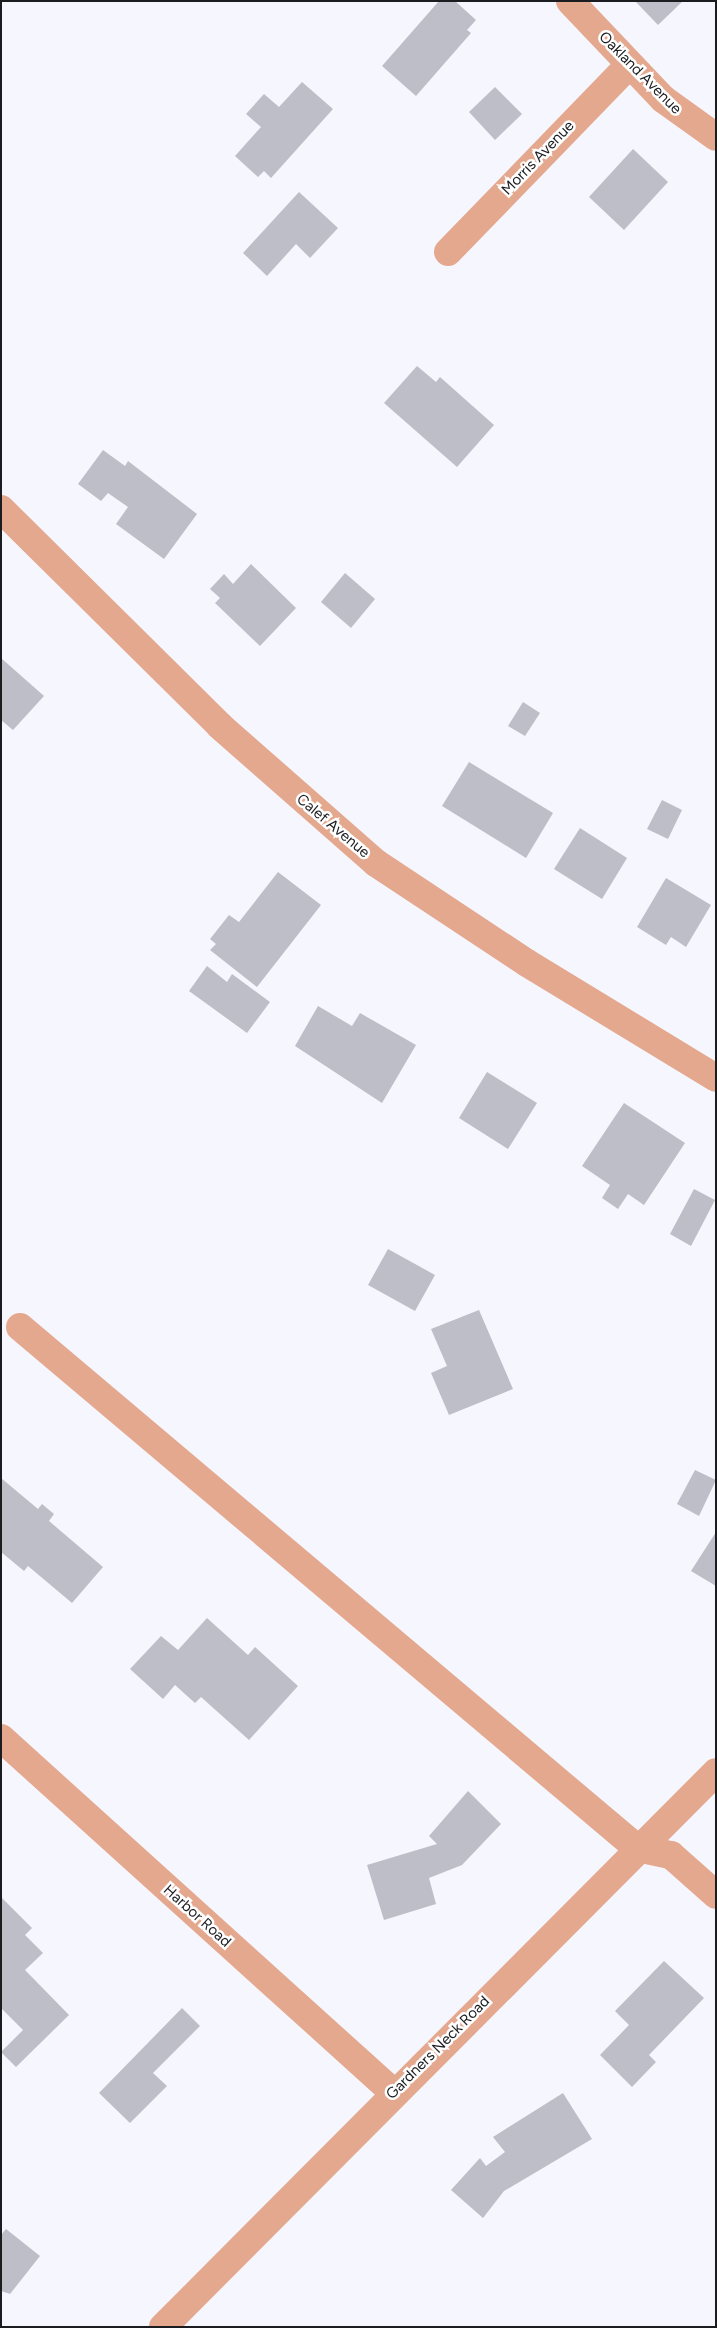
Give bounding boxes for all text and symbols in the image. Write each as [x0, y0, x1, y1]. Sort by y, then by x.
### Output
street label: Oakland Avenue [595, 28, 685, 118]
street label: Morris Avenue [498, 117, 578, 199]
street label: Calef Avenue [293, 790, 373, 862]
street label: Harbor Road [159, 1881, 235, 1951]
street label: Gardners Neck Road [383, 1993, 493, 2103]

